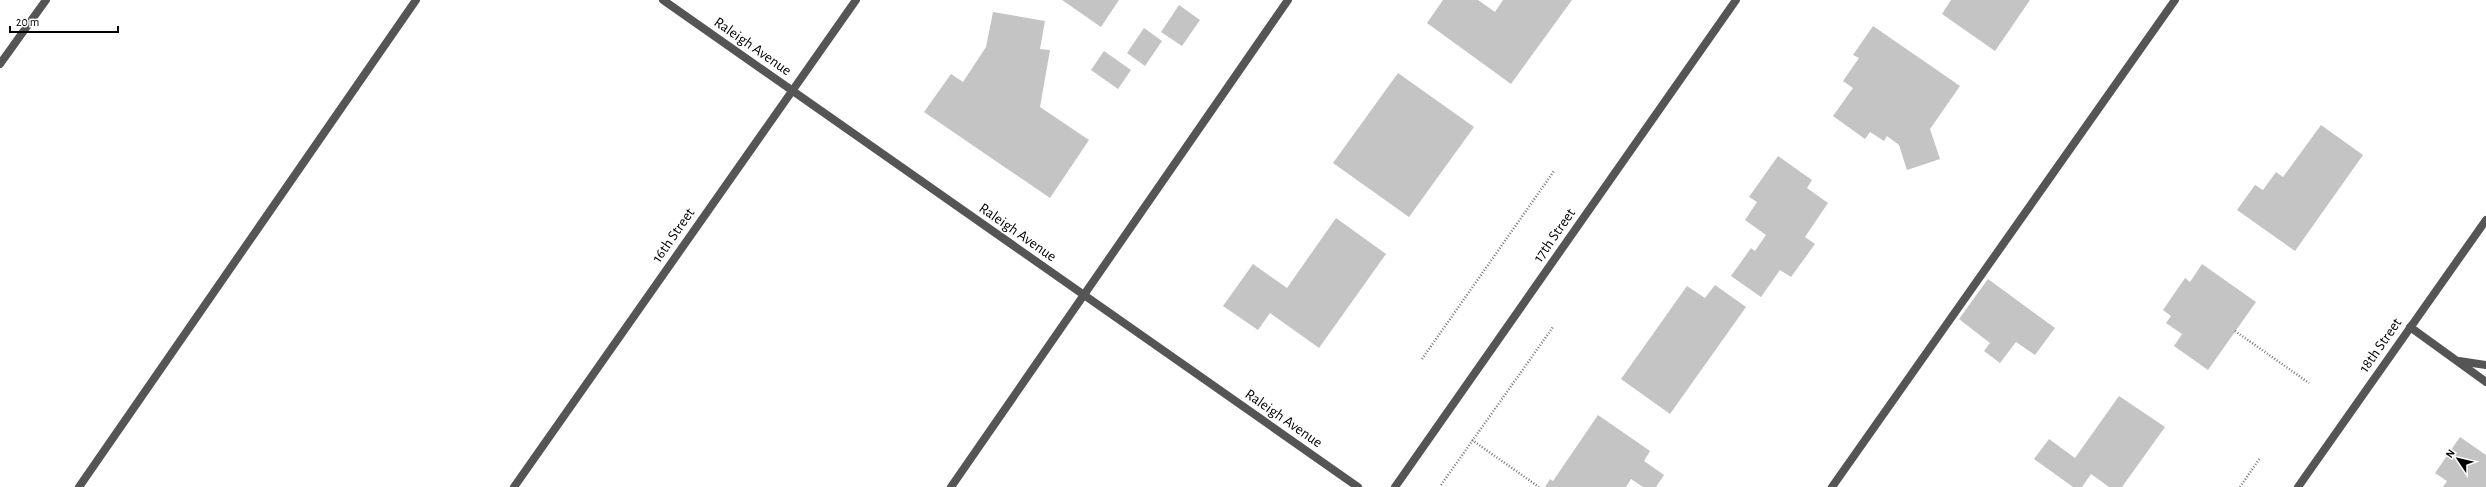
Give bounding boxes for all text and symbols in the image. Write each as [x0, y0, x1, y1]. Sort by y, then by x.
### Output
scale bar [10, 8, 118, 34]
street label: Raleigh Avenue [711, 14, 794, 79]
text: 20 m [16, 16, 39, 28]
street label: Raleigh Avenue [976, 200, 1059, 265]
street label: 16th Street [649, 205, 698, 265]
street label: 17th Street [1531, 206, 1578, 265]
street label: 18th Street [2356, 315, 2405, 375]
street label: Raleigh Avenue [1242, 386, 1325, 451]
north arrow [2438, 439, 2478, 479]
text: N [2444, 447, 2457, 460]

